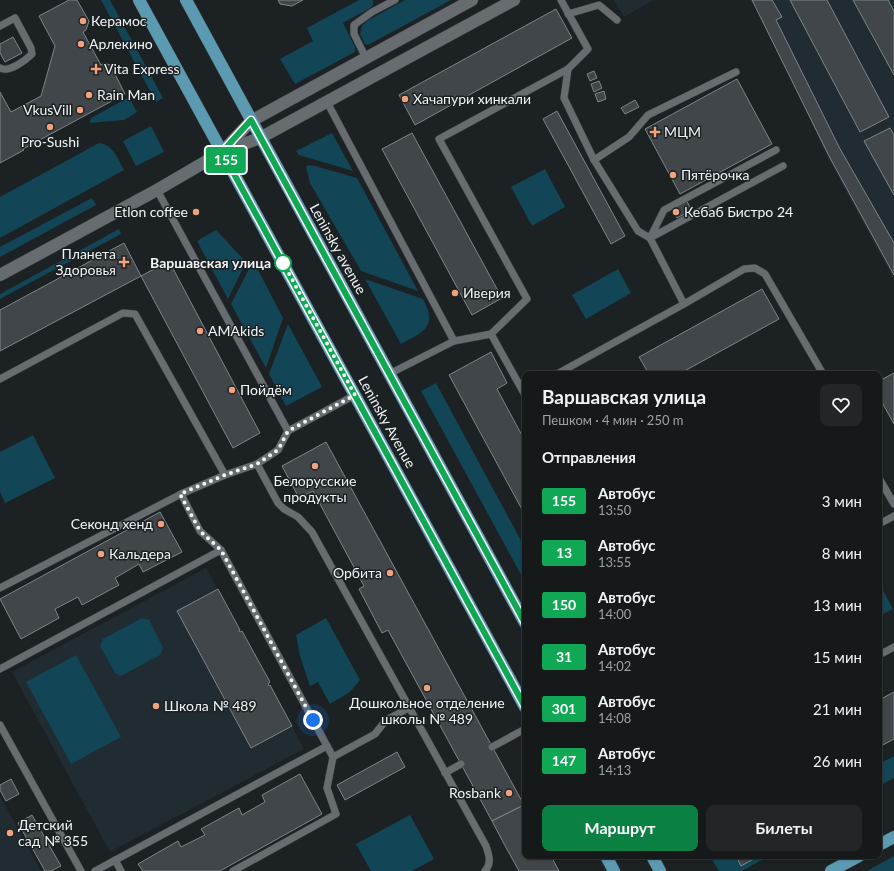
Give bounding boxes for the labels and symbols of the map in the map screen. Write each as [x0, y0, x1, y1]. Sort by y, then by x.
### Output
place label: Керамос [91, 12, 147, 29]
marker: Керамос [78, 16, 88, 26]
place label: Арлекино [89, 35, 153, 52]
marker: Арлекино [76, 39, 86, 49]
place label: Vita Express [104, 60, 180, 77]
marker: Vita Express [91, 64, 101, 74]
place label: Rain Man [97, 86, 155, 103]
marker: Rain Man [84, 90, 94, 100]
place label: Хачапури хинкали [413, 90, 531, 107]
marker: Хачапури хинкали [400, 94, 410, 104]
place label: VkusVill [23, 101, 72, 118]
marker: VkusVill [75, 105, 85, 115]
marker: Pro-Sushi [45, 122, 55, 132]
place label: МЦМ [664, 123, 701, 140]
marker: МЦМ [649, 126, 661, 138]
place label: Pro-Sushi [21, 133, 79, 150]
line badge: 155 [203, 147, 249, 173]
place label: Пятёрочка [681, 166, 749, 183]
marker: Пятёрочка [668, 170, 678, 180]
street label: Leninsky avenue [307, 200, 370, 297]
place label: Etlon coffee [114, 203, 188, 220]
place label: Кебаб Бистро 24 [684, 203, 793, 220]
marker: Etlon coffee [191, 207, 201, 217]
marker: Кебаб Бистро 24 [671, 207, 681, 217]
place label: Планета Здоровья [56, 245, 116, 278]
place label: Варшавская улица [150, 254, 271, 271]
marker: Варшавская улица [274, 254, 292, 272]
marker: Планета Здоровья [119, 257, 129, 267]
place label: Иверия [463, 284, 511, 301]
marker: Иверия [450, 288, 460, 298]
place label: AMAkids [208, 322, 264, 339]
marker: AMAkids [195, 326, 205, 336]
street label: Leninsky Avenue [355, 373, 420, 471]
place label: Пойдём [240, 381, 292, 398]
marker: Пойдём [227, 385, 237, 395]
marker: Белорусские продукты [310, 461, 320, 471]
place label: Белорусские продукты [274, 472, 356, 505]
place label: Секонд хенд [71, 515, 153, 532]
marker: Секонд хенд [156, 519, 166, 529]
place label: Кальдера [109, 545, 171, 562]
marker: Кальдера [96, 549, 106, 559]
place label: Орбита [333, 564, 382, 581]
marker: Орбита [385, 568, 395, 578]
marker: Дошкольное отделение школы № 489 [422, 683, 432, 693]
place label: Дошкольное отделение школы № 489 [349, 694, 505, 727]
place label: Школа № 489 [164, 697, 257, 714]
marker: Школа № 489 [151, 701, 161, 711]
your location [303, 710, 323, 730]
place label: Rosbank [449, 784, 502, 801]
marker: Rosbank [504, 788, 514, 798]
place label: Детский сад № 355 [18, 816, 88, 849]
marker: Детский сад № 355 [5, 828, 15, 838]

